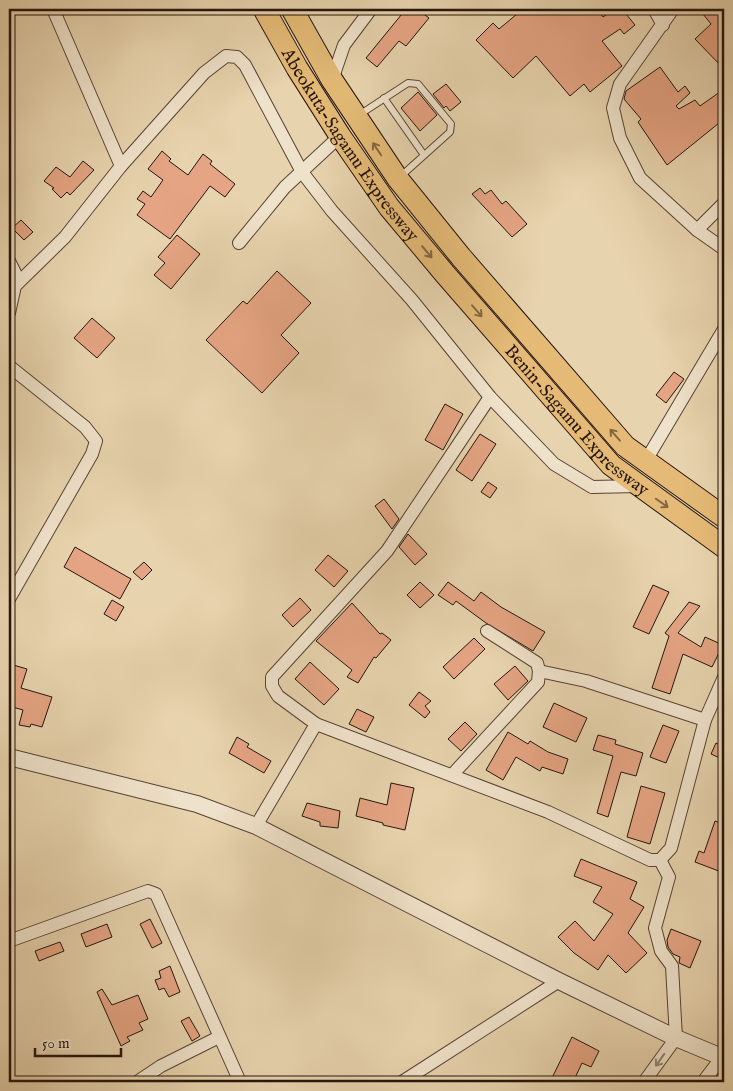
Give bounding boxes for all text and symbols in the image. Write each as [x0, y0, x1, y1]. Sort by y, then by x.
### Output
street label: Abeokuta-Sagamu Expressway [275, 44, 423, 247]
one-way arrow [372, 143, 382, 157]
one-way arrow [421, 246, 433, 259]
one-way arrow [472, 305, 483, 318]
street label: Benin-Sagamu Expressway [499, 341, 653, 502]
one-way arrow [610, 429, 621, 442]
one-way arrow [655, 498, 669, 508]
scale bar [35, 1026, 121, 1058]
text: 50 m [42, 1034, 70, 1053]
one-way arrow [655, 1053, 665, 1067]

